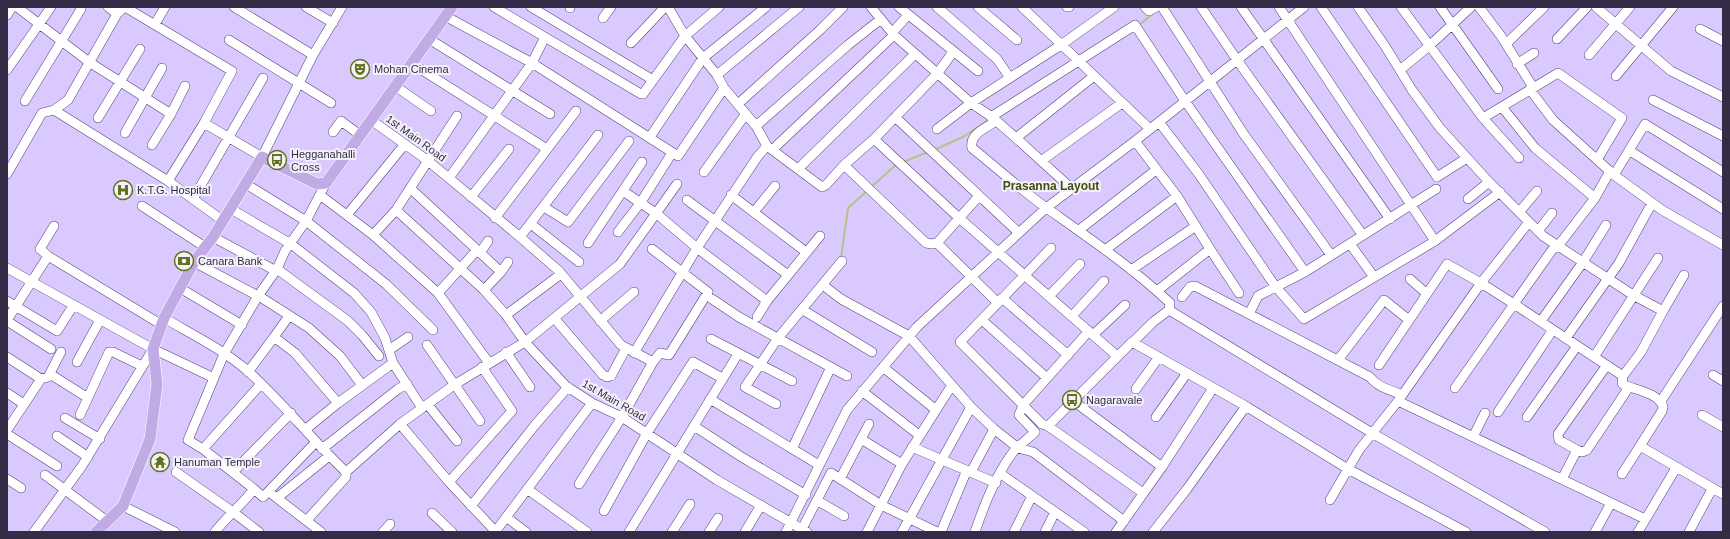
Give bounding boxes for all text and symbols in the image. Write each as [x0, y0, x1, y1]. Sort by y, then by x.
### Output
theatre icon: Mohan Cinema [349, 58, 371, 80]
place label: Mohan Cinema [374, 63, 449, 75]
street label: 1st Main Road [384, 112, 448, 164]
place label: Hegganahalli Cross [291, 148, 355, 173]
bus stop icon: Hegganahalli Cross [266, 149, 288, 171]
hospital icon: K.T.G. Hospital [112, 179, 134, 201]
district label: Prasanna Layout [1003, 179, 1099, 193]
place label: K.T.G. Hospital [137, 184, 210, 196]
bank icon: Canara Bank [173, 250, 195, 272]
place label: Canara Bank [198, 255, 263, 267]
street label: 1st Main Road [580, 377, 648, 423]
bus stop icon: Nagaravale [1061, 389, 1083, 411]
place label: Nagaravale [1086, 394, 1142, 406]
temple icon: Hanuman Temple [149, 451, 171, 473]
place label: Hanuman Temple [174, 456, 260, 468]

